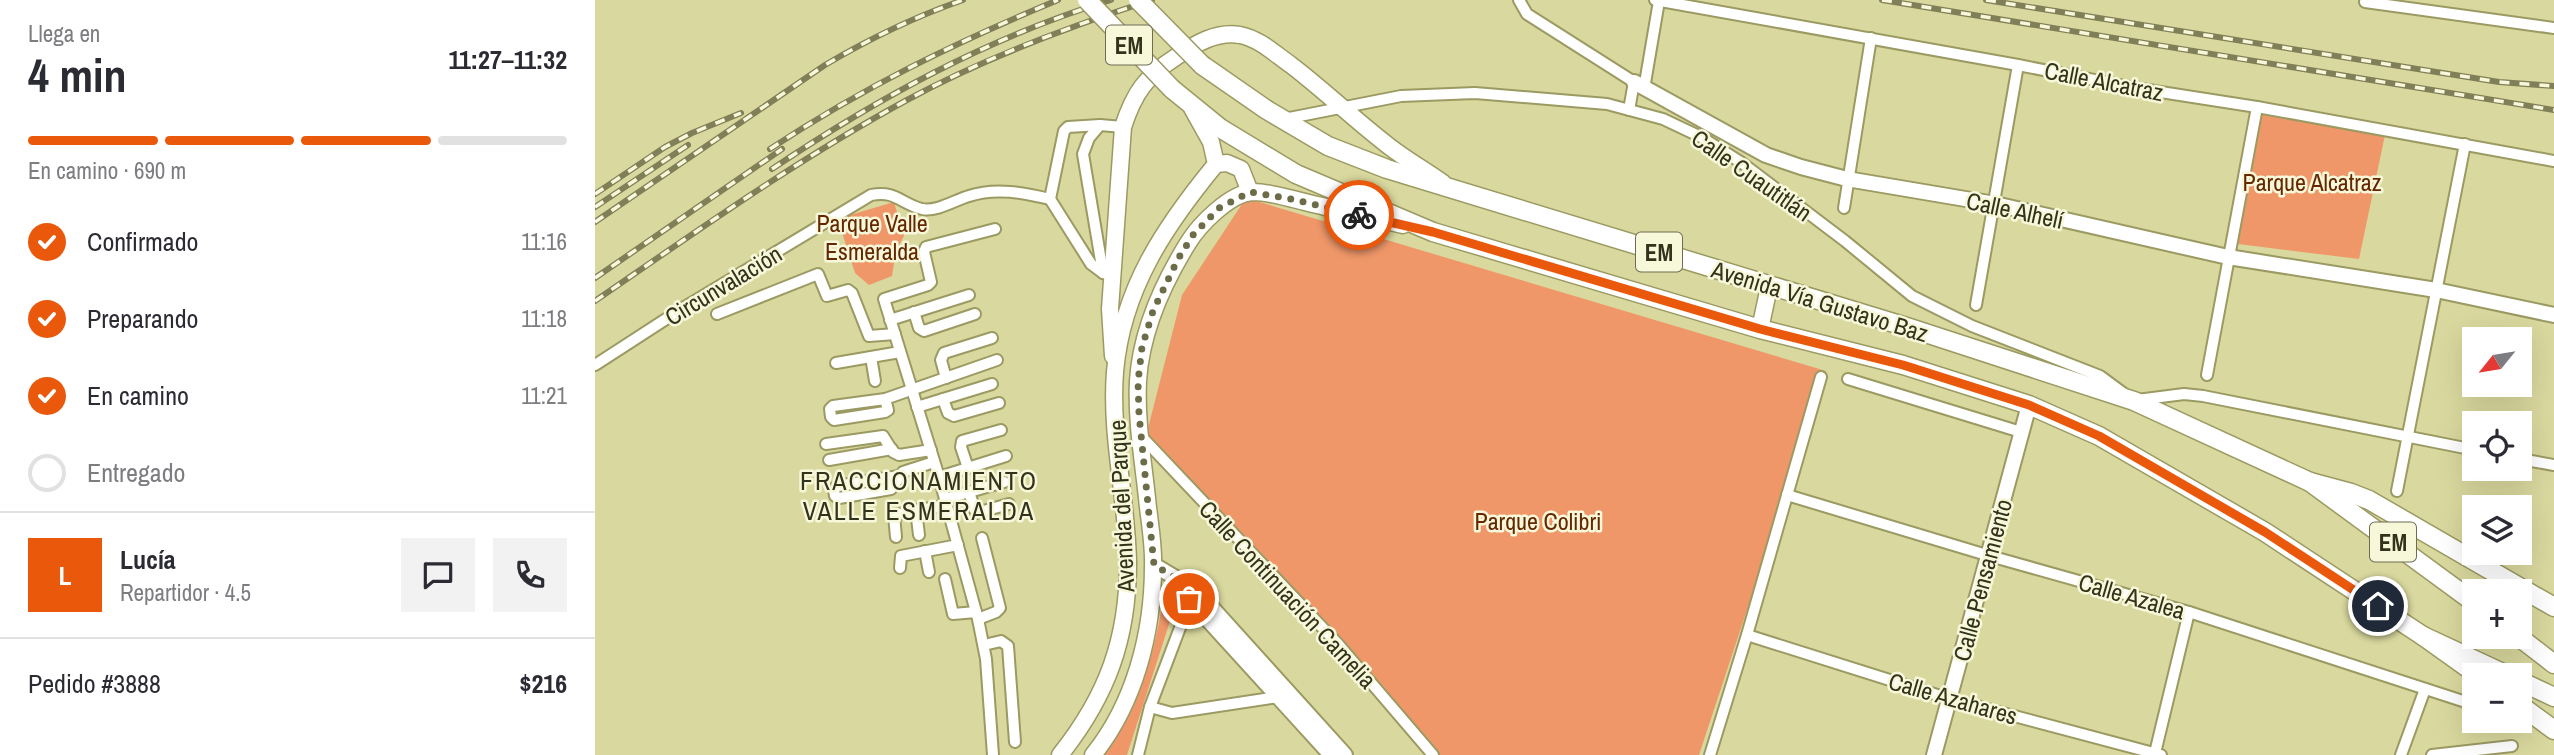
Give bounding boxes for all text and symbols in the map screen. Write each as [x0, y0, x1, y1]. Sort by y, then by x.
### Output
text: Llega en [28, 18, 100, 49]
road number: EM [1106, 26, 1152, 64]
text: 11:27–11:32 [448, 42, 567, 77]
text: 4 min [28, 44, 127, 106]
street label: Calle Alcatraz [2042, 54, 2166, 108]
street label: Calle Cuautitlán [1685, 122, 1819, 228]
text: En camino · 690 m [28, 155, 186, 186]
park label: Parque Alcatraz [2243, 166, 2382, 198]
courier [1324, 180, 1394, 250]
street label: Calle Alhelí [1964, 184, 2067, 236]
icon: bike [1340, 196, 1378, 234]
park label: Parque Valle Esmeralda [816, 207, 928, 267]
icon: check [28, 223, 66, 261]
text: Confirmado [87, 224, 198, 259]
text: 11:16 [521, 226, 567, 257]
road number: EM [1636, 232, 1682, 272]
street label: Circunvalación [659, 237, 787, 333]
street label: Avenida Vía Gustavo Baz [1707, 253, 1932, 349]
icon: check [28, 300, 66, 338]
text: Preparando [87, 301, 198, 336]
text: 11:18 [521, 303, 567, 334]
north arrow [2462, 327, 2532, 397]
map controls [2462, 327, 2532, 733]
icon: check [28, 377, 66, 415]
text: En camino [87, 378, 189, 413]
text: 11:21 [521, 380, 567, 411]
button: locate [2462, 411, 2532, 481]
street label: Avenida del Parque [1101, 419, 1142, 594]
text: Entregado [87, 455, 185, 490]
district label: FRACCIONAMIENTO VALLE ESMERALDA [800, 463, 1038, 528]
street label: Calle Continuación Camelia [1192, 493, 1384, 695]
button: layers [2462, 495, 2532, 565]
street label: Calle Pensamiento [1945, 496, 2019, 664]
park label: Parque Colibri [1475, 505, 1601, 537]
road number: EM [2370, 522, 2416, 562]
button: chat [401, 538, 475, 612]
button: phone [493, 538, 567, 612]
text: Lucía [120, 542, 176, 577]
text: L [58, 558, 72, 593]
street label: Calle Azalea [2075, 566, 2189, 626]
pin [1159, 569, 1219, 629]
pin [2348, 576, 2408, 636]
text: Repartidor · 4.5 [120, 577, 251, 608]
button: + [2462, 579, 2532, 649]
icon: bag [1170, 580, 1208, 618]
icon: home [2359, 587, 2397, 625]
button: − [2462, 663, 2532, 733]
street label: Calle Azahares [1885, 664, 2021, 732]
text: Pedido #3888 [28, 666, 161, 701]
text: $216 [520, 666, 567, 701]

